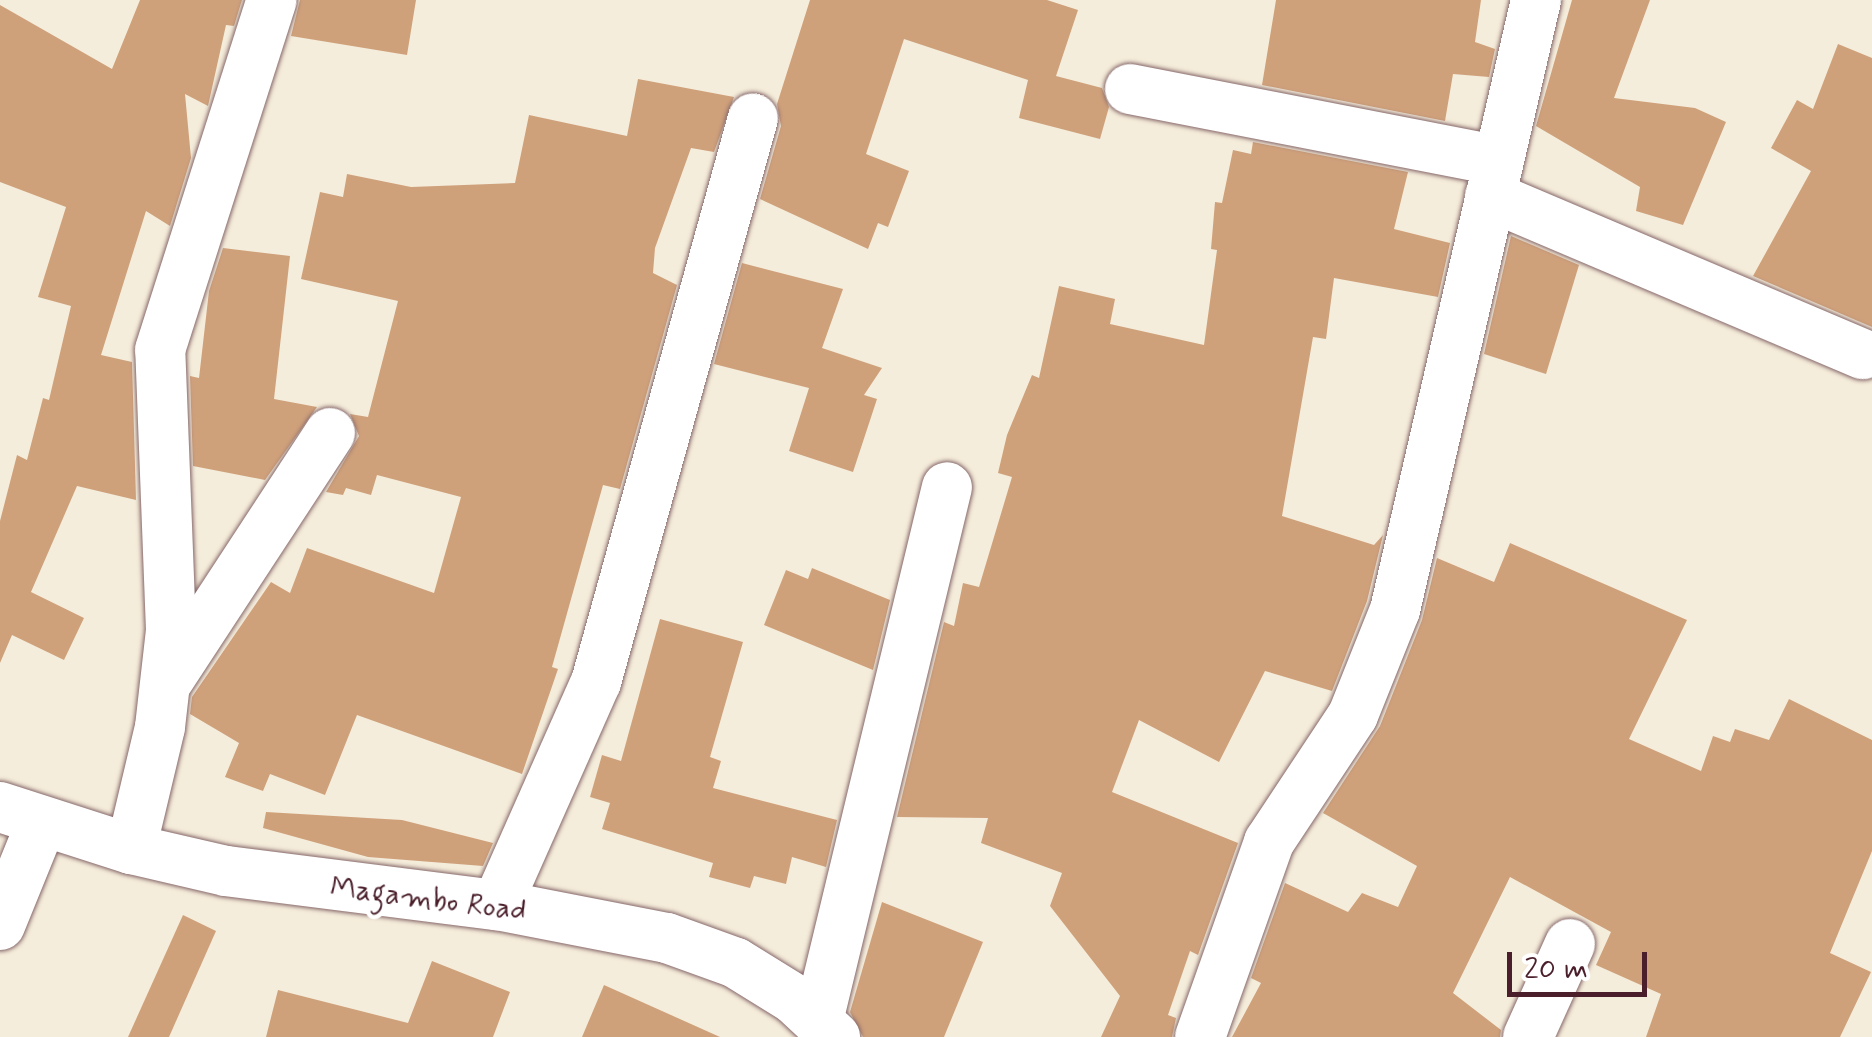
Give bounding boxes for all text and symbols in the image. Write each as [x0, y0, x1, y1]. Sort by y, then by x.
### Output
street label: Magambo Road [328, 870, 528, 930]
scale bar [1512, 932, 1652, 994]
text: 20 m [1524, 950, 1588, 989]

